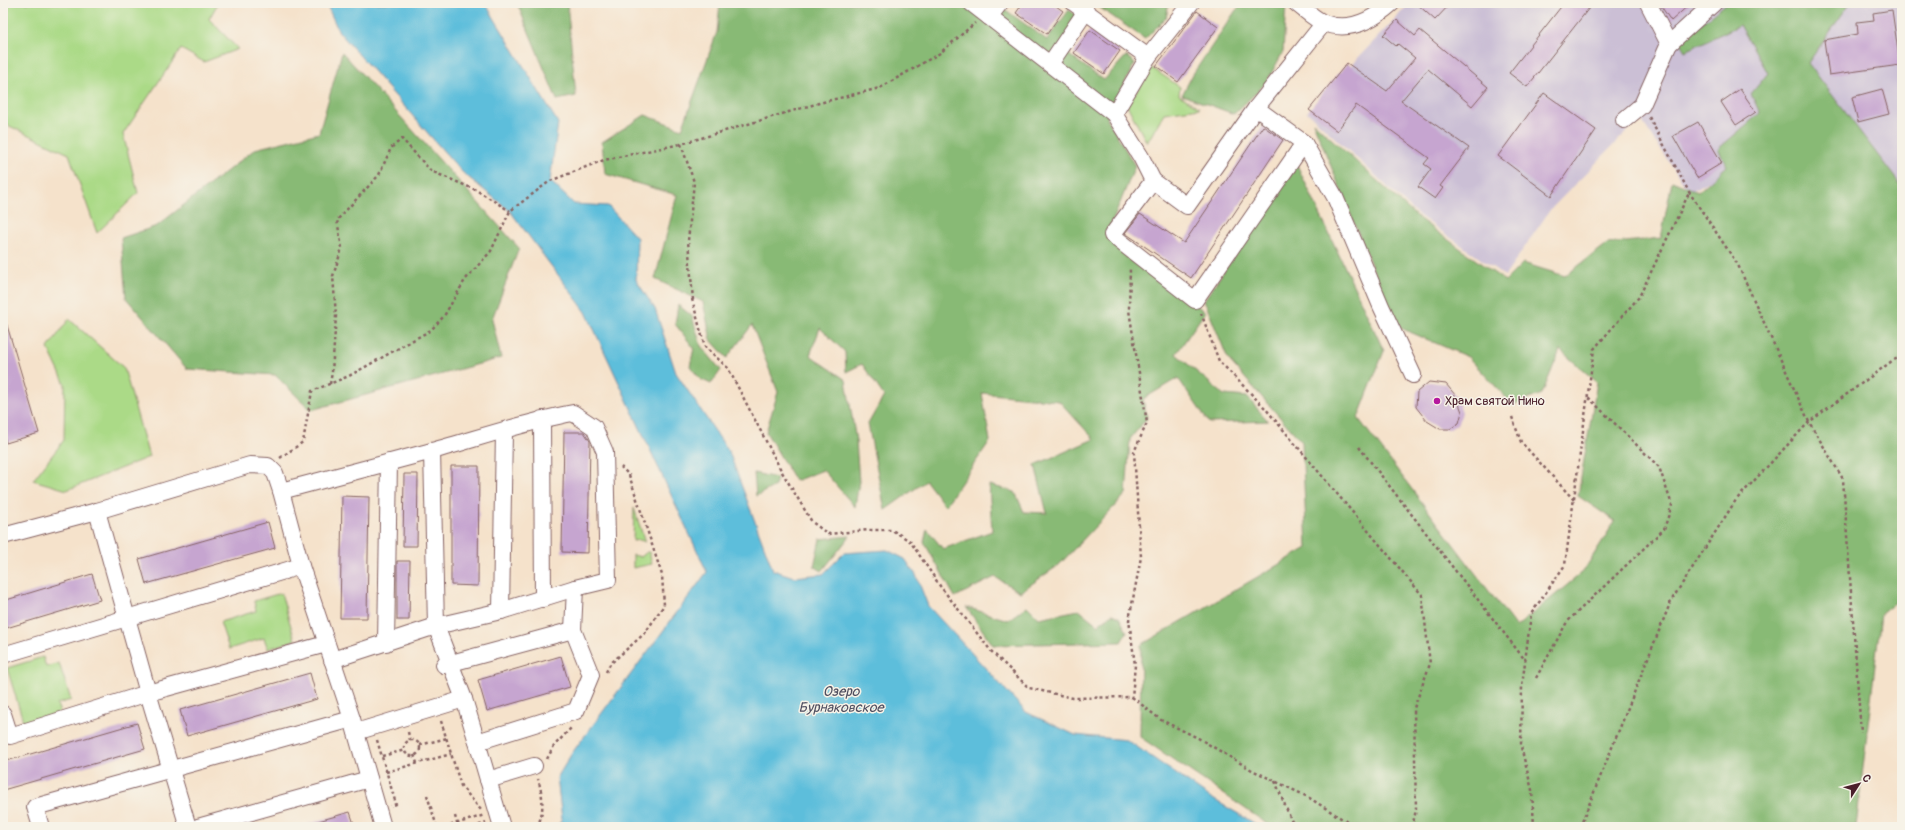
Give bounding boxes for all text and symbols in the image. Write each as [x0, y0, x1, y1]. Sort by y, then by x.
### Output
place label: Храм святой Нино [1445, 393, 1545, 409]
marker: Храм святой Нино [1432, 396, 1442, 406]
water label: Озеро Бурнаковское [799, 683, 886, 716]
north arrow [1839, 764, 1879, 804]
text: С [1859, 772, 1874, 785]

